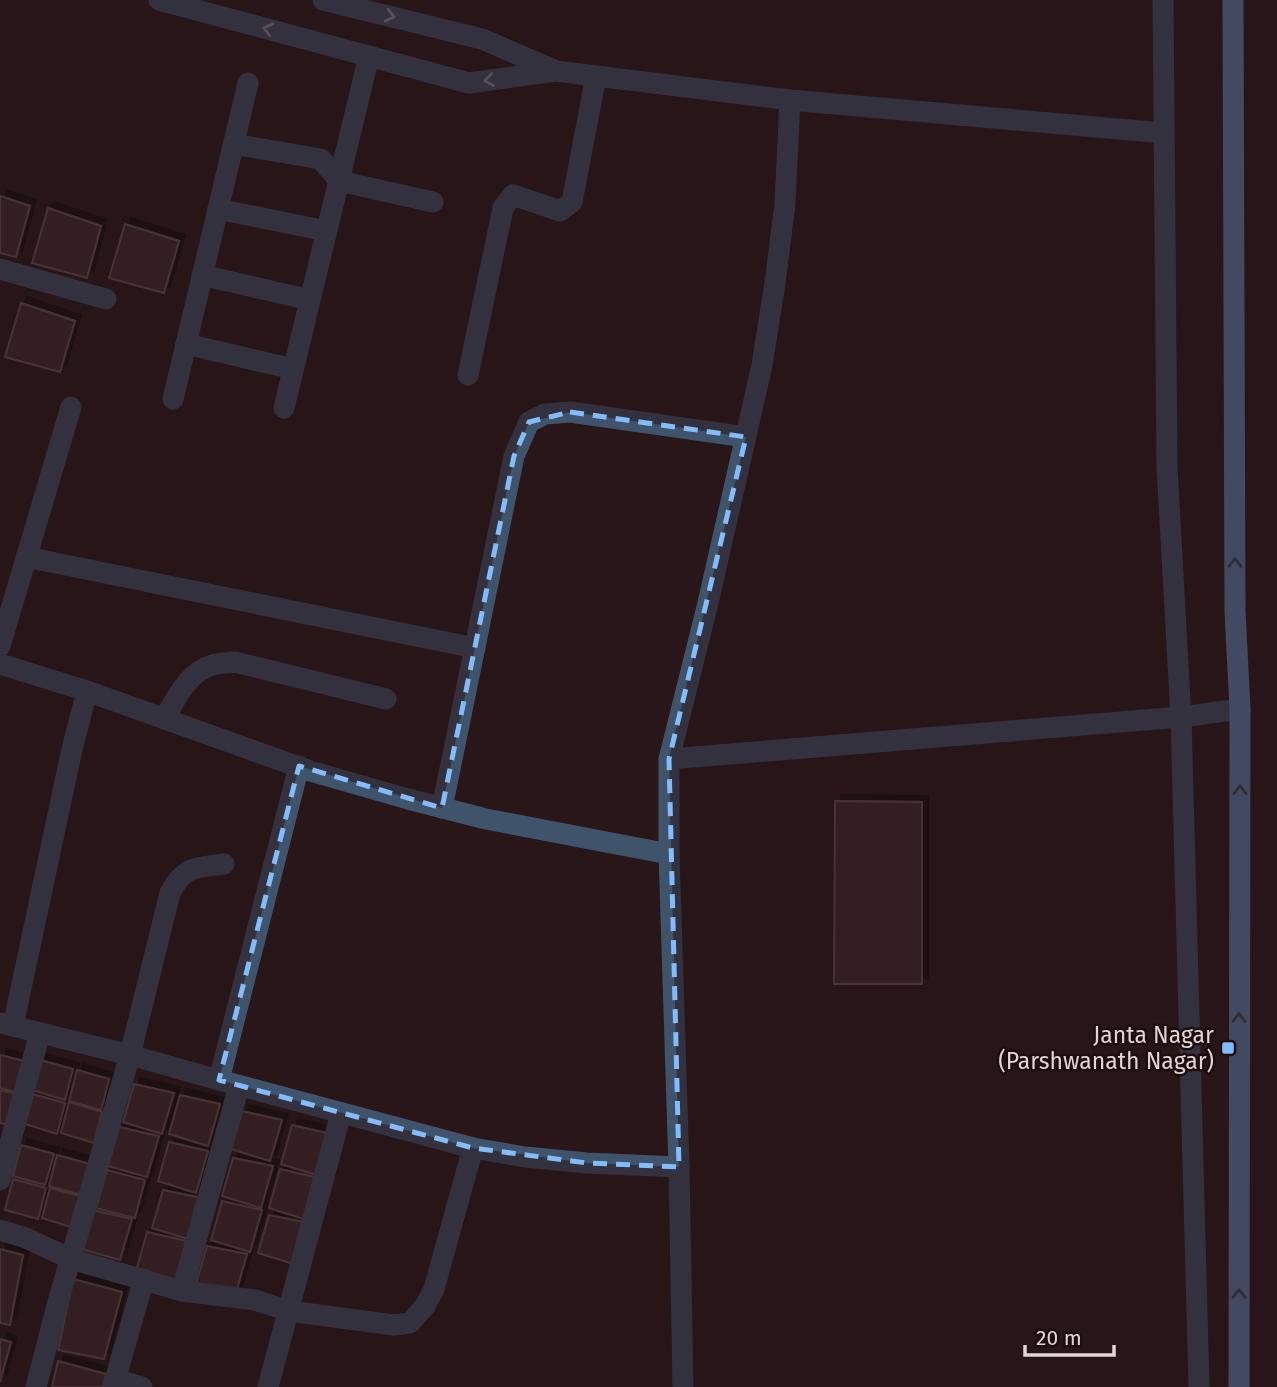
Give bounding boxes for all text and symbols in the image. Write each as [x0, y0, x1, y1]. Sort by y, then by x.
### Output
one-way arrow [384, 8, 396, 22]
one-way arrow [263, 23, 275, 38]
one-way arrow [483, 72, 495, 87]
one-way arrow [1227, 557, 1243, 568]
one-way arrow [1232, 785, 1248, 795]
one-way arrow [1232, 1012, 1247, 1023]
place label: Janta Nagar (Parshwanath Nagar) [998, 1021, 1214, 1075]
marker: Janta Nagar (Parshwanath Nagar) [1220, 1040, 1236, 1056]
one-way arrow [1231, 1289, 1247, 1299]
scale bar [1025, 1314, 1114, 1358]
text: 20 m [1036, 1325, 1082, 1351]

